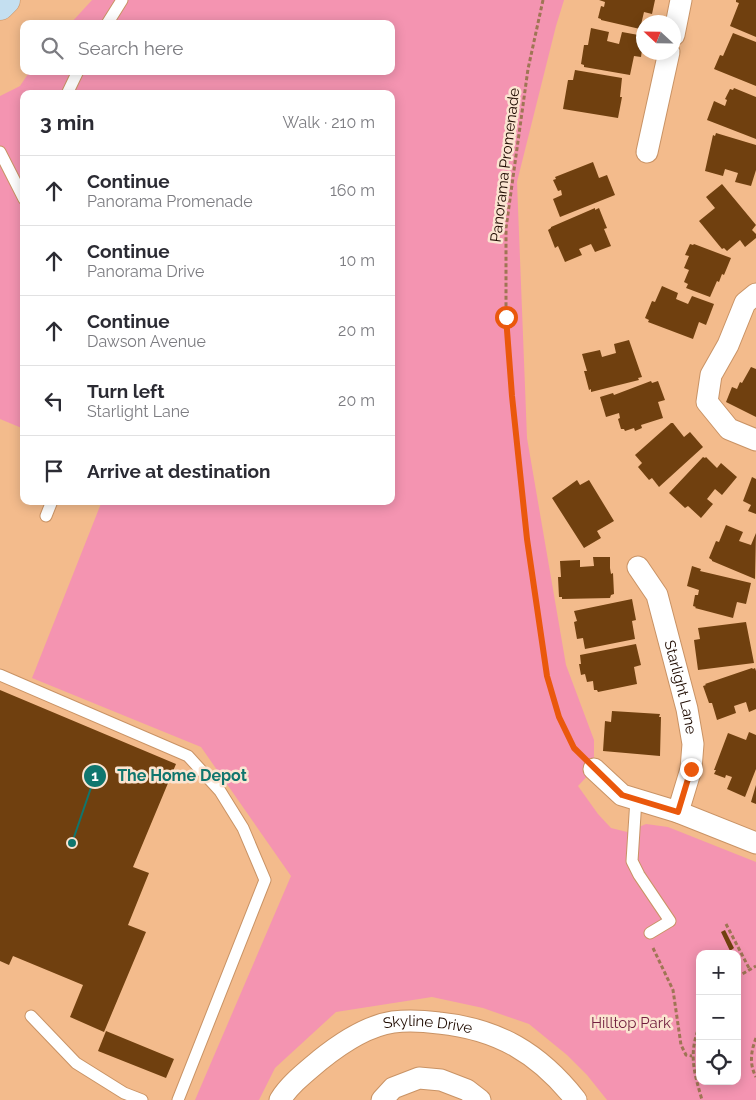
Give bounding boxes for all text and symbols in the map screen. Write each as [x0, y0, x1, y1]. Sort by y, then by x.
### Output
north arrow [636, 15, 681, 60]
search box [20, 20, 395, 75]
icon: search [38, 34, 66, 62]
text: Search here [78, 37, 184, 59]
street label: Panorama Promenade [487, 87, 523, 243]
text: 3 min [40, 110, 94, 135]
text: Walk · 210 m [283, 113, 375, 132]
text: Continue [87, 170, 170, 192]
icon: ahead [40, 177, 68, 205]
text: 160 m [330, 181, 375, 200]
text: Panorama Promenade [87, 192, 253, 211]
text: Continue [87, 240, 170, 262]
icon: ahead [40, 247, 68, 275]
text: 10 m [340, 251, 375, 270]
text: Panorama Drive [87, 262, 204, 281]
route start [495, 306, 518, 329]
text: Continue [87, 310, 170, 332]
icon: ahead [40, 317, 68, 345]
text: 20 m [338, 321, 375, 340]
text: Dawson Avenue [87, 332, 206, 351]
text: Turn left [87, 380, 164, 402]
icon: left [40, 387, 68, 415]
text: 20 m [338, 391, 375, 410]
text: Starlight Lane [87, 402, 189, 421]
icon: arrive [40, 457, 68, 485]
text: Arrive at destination [87, 460, 271, 482]
street label: Starlight Lane [660, 638, 700, 736]
route end [680, 758, 703, 781]
callout: The Home Depot [82, 760, 257, 791]
text: The Home Depot [117, 766, 247, 785]
text: 1 [91, 767, 99, 785]
map controls [696, 950, 741, 1085]
button: + [696, 950, 741, 995]
button: − [696, 995, 741, 1040]
street label: Skyline Drive [381, 1012, 475, 1038]
park label: Hilltop Park [591, 1014, 671, 1032]
button: locate [696, 1040, 741, 1085]

